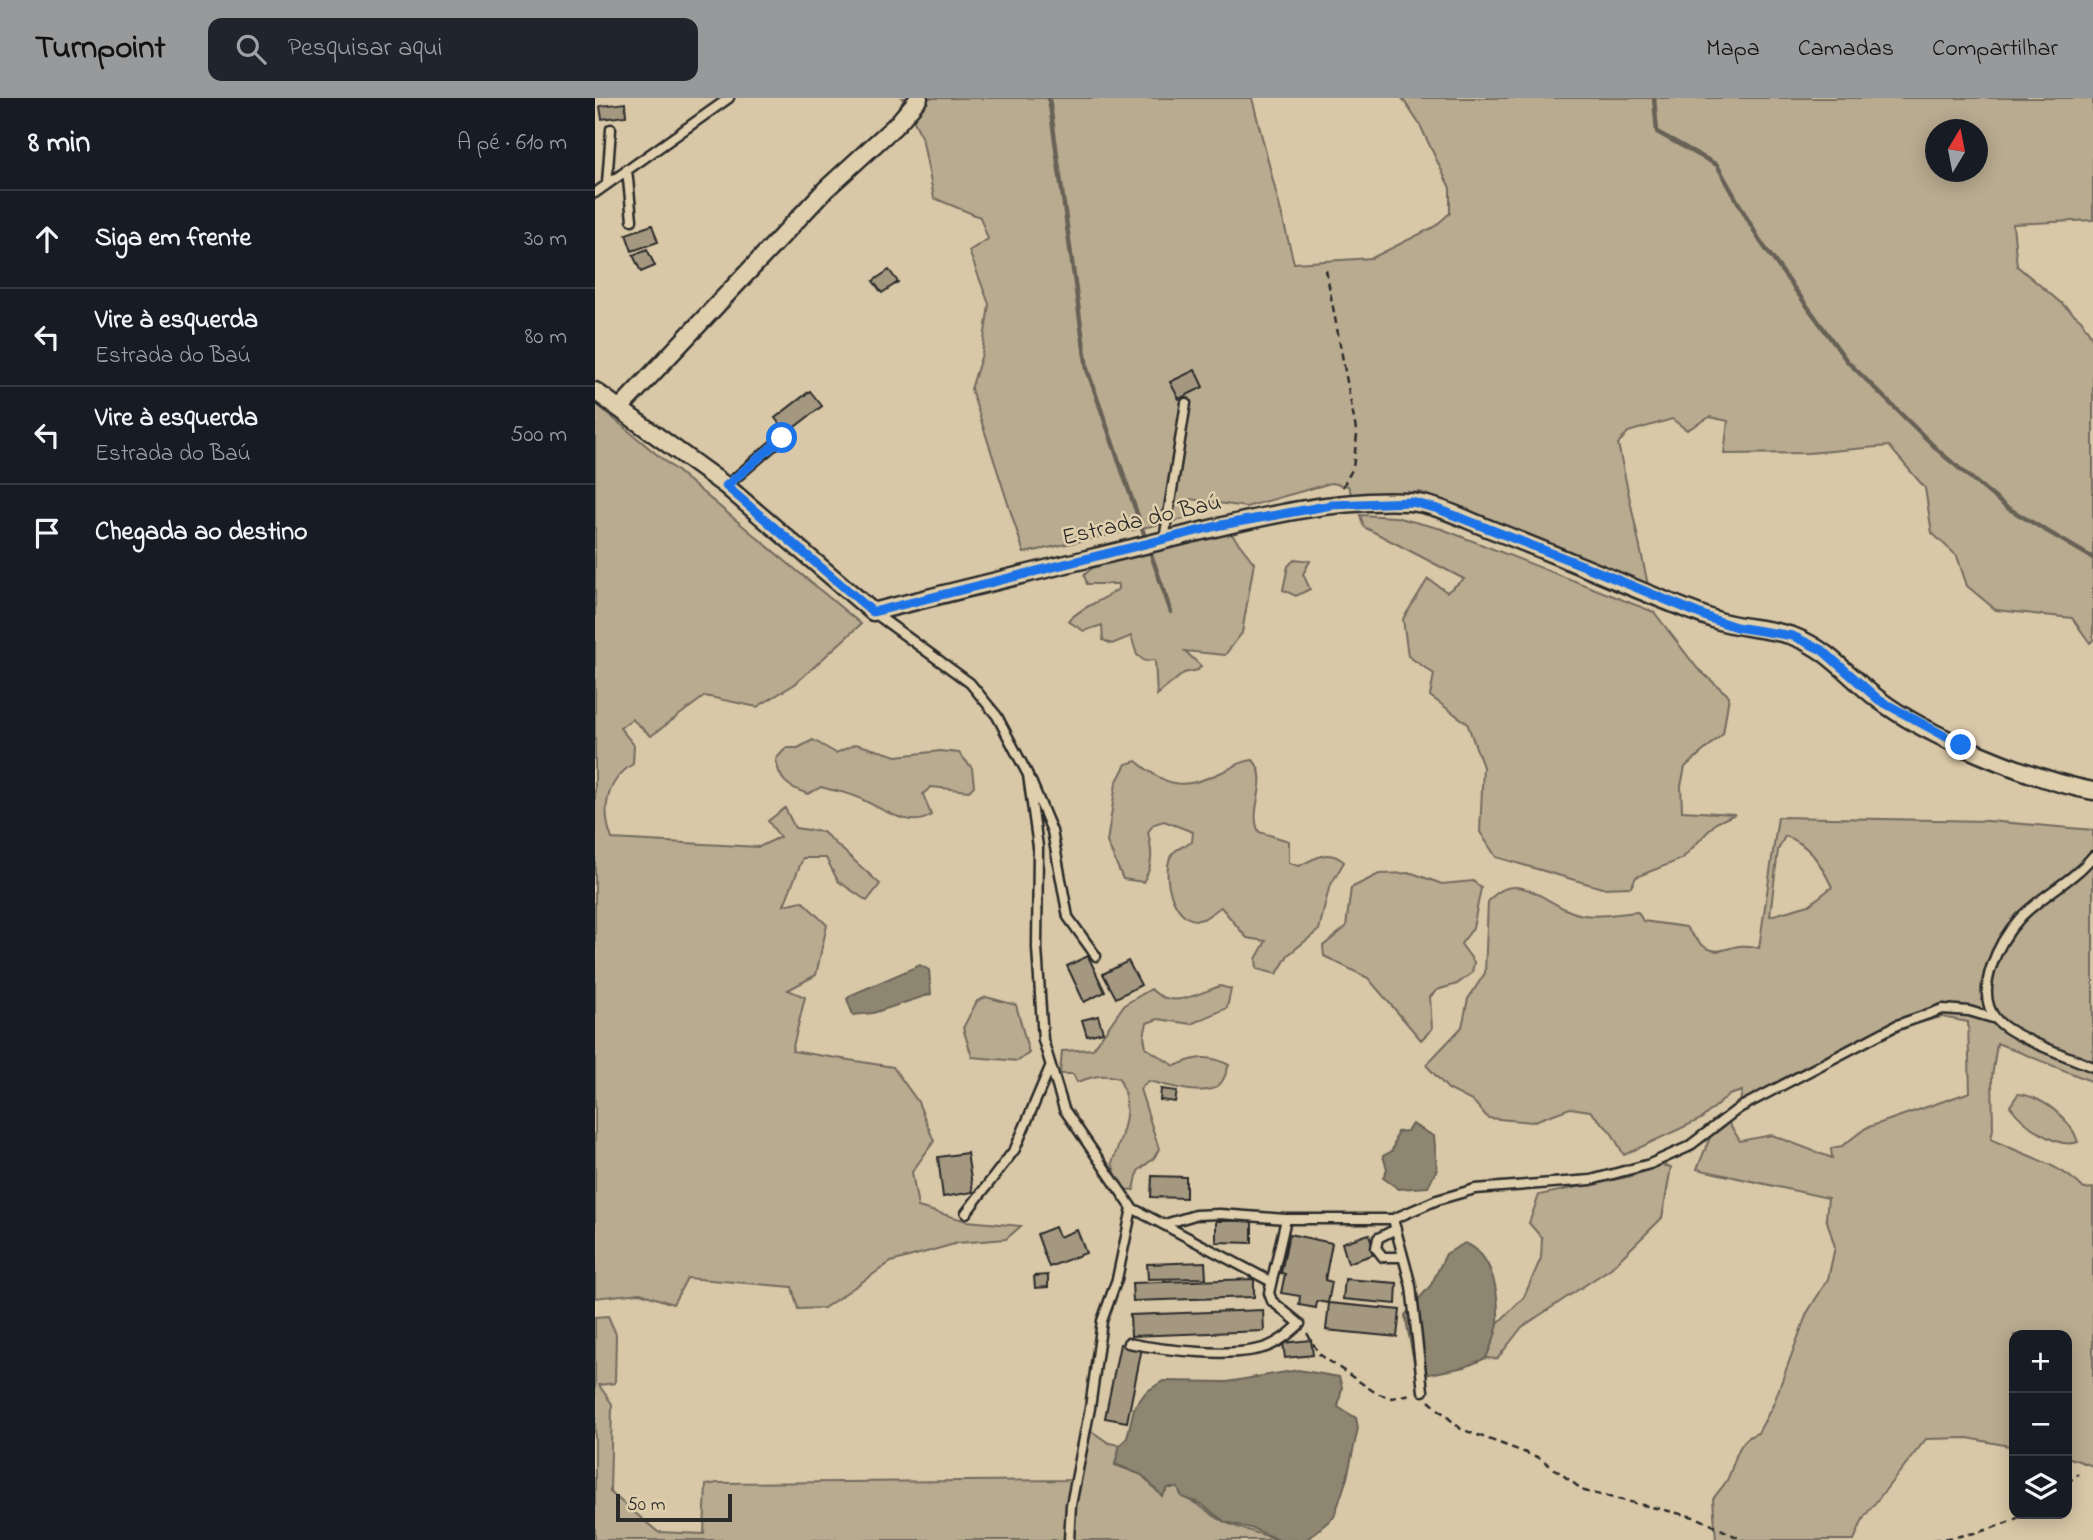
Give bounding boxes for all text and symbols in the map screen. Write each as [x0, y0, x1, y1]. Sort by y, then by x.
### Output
search box [208, 18, 698, 81]
text: Turnpoint [35, 25, 166, 73]
icon: search [232, 30, 270, 68]
text: Pesquisar aqui [288, 30, 442, 68]
text: Mapa [1706, 32, 1760, 67]
text: Camadas [1798, 32, 1894, 67]
text: Compartilhar [1932, 32, 2058, 67]
north arrow [1925, 119, 1988, 182]
text: 8 min [28, 122, 90, 166]
text: A pé · 610 m [457, 127, 567, 160]
icon: ahead [28, 220, 66, 258]
text: Siga em frente [95, 220, 251, 258]
text: 30 m [524, 223, 567, 256]
text: Vire à esquerda [95, 302, 258, 340]
icon: left [28, 318, 66, 356]
text: 80 m [525, 321, 567, 354]
text: Estrada do Baú [95, 340, 251, 373]
text: Vire à esquerda [95, 400, 258, 438]
icon: left [28, 416, 66, 454]
text: 500 m [510, 419, 567, 452]
route start [766, 422, 797, 453]
text: Estrada do Baú [95, 438, 251, 471]
street label: Estrada do Baú [1059, 486, 1225, 556]
icon: arrive [28, 514, 66, 552]
text: Chegada ao destino [95, 514, 307, 552]
route end [1945, 729, 1976, 760]
map controls [2009, 1330, 2072, 1519]
button: + [2009, 1330, 2072, 1393]
button: − [2009, 1393, 2072, 1456]
button: layers [2009, 1456, 2072, 1519]
scale bar [616, 1491, 731, 1523]
text: 50 m [627, 1492, 666, 1519]

